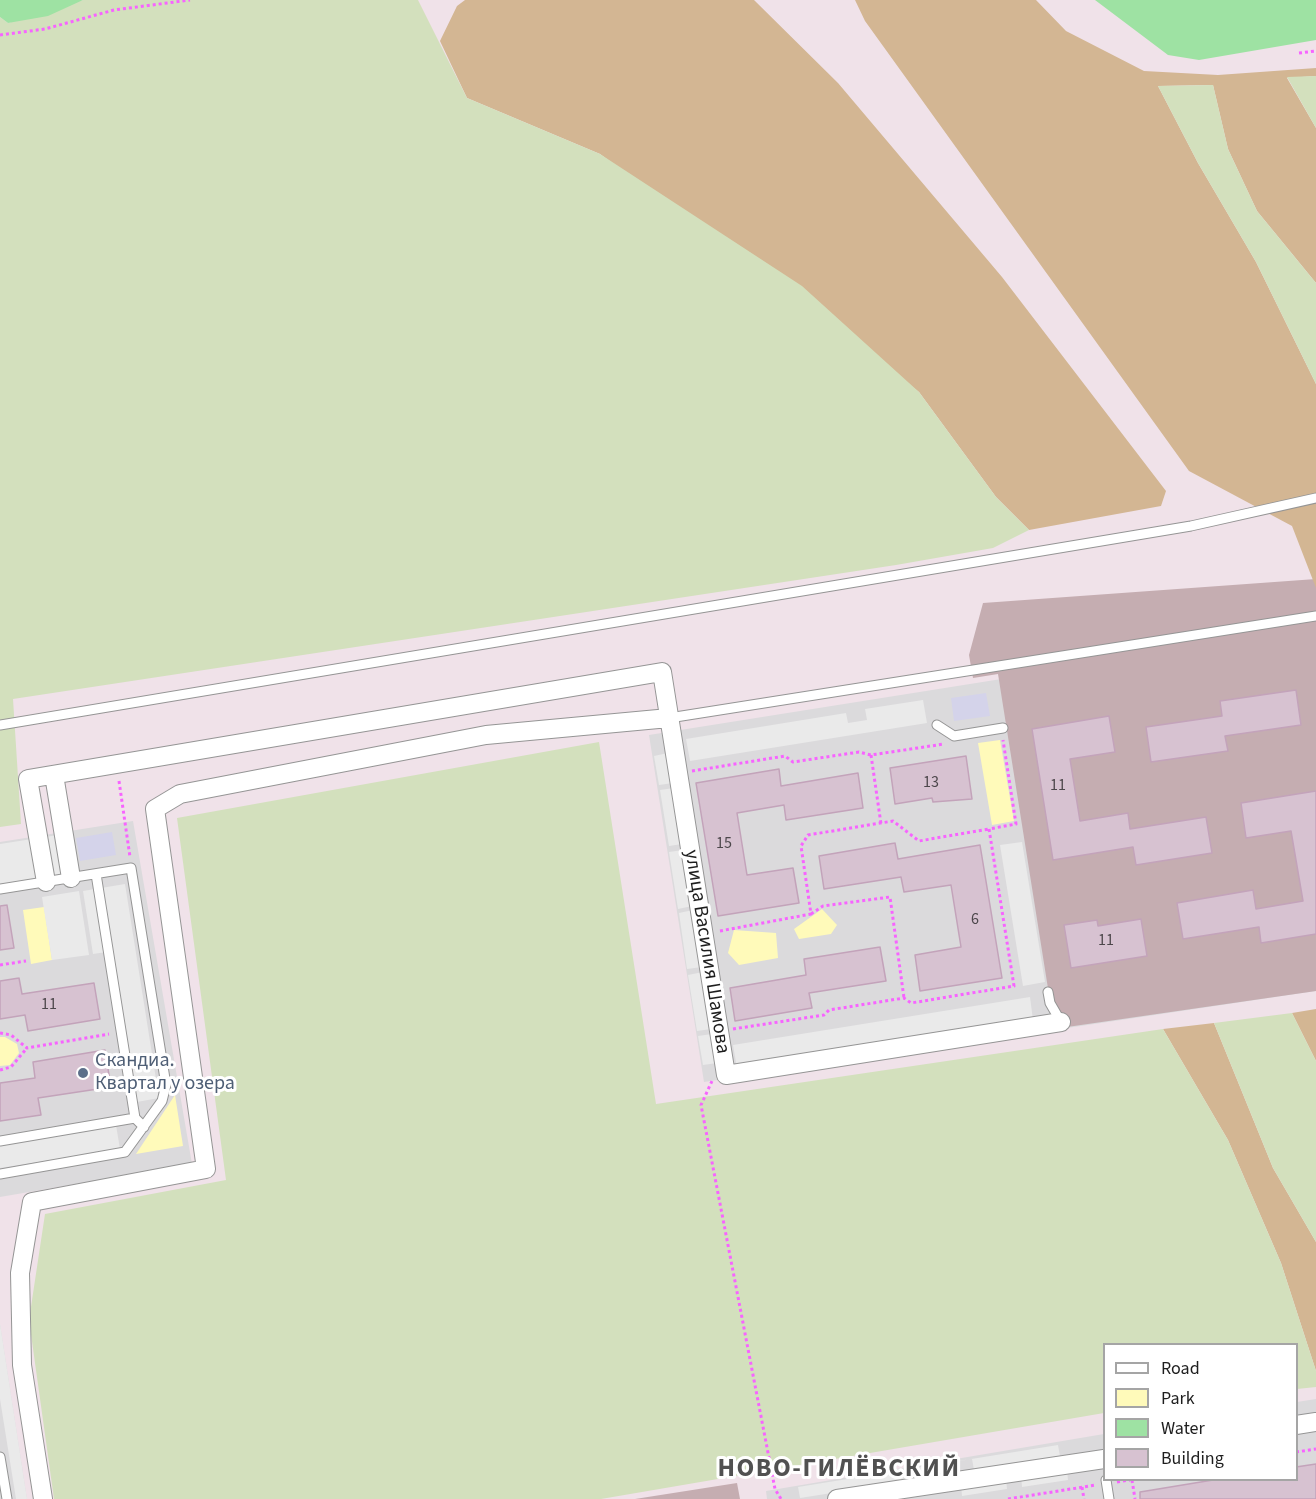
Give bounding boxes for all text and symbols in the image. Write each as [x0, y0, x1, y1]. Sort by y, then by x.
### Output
house number: 13 [923, 773, 939, 793]
house number: 11 [1050, 776, 1066, 796]
house number: 15 [716, 834, 732, 854]
street label: улица Василия Шамова [678, 848, 734, 1056]
house number: 6 [971, 910, 979, 930]
house number: 11 [1098, 931, 1114, 951]
house number: 11 [41, 995, 57, 1015]
place label: Скандиа. Квартал у озера [95, 1050, 235, 1097]
marker: Скандиа. Квартал у озера [76, 1066, 90, 1080]
legend [1103, 1343, 1298, 1481]
text: Road [1161, 1356, 1200, 1381]
text: Park [1161, 1386, 1195, 1411]
text: Water [1161, 1416, 1205, 1441]
text: Building [1161, 1446, 1224, 1471]
district label: НОВО-ГИЛЁВСКИЙ [718, 1454, 960, 1486]

